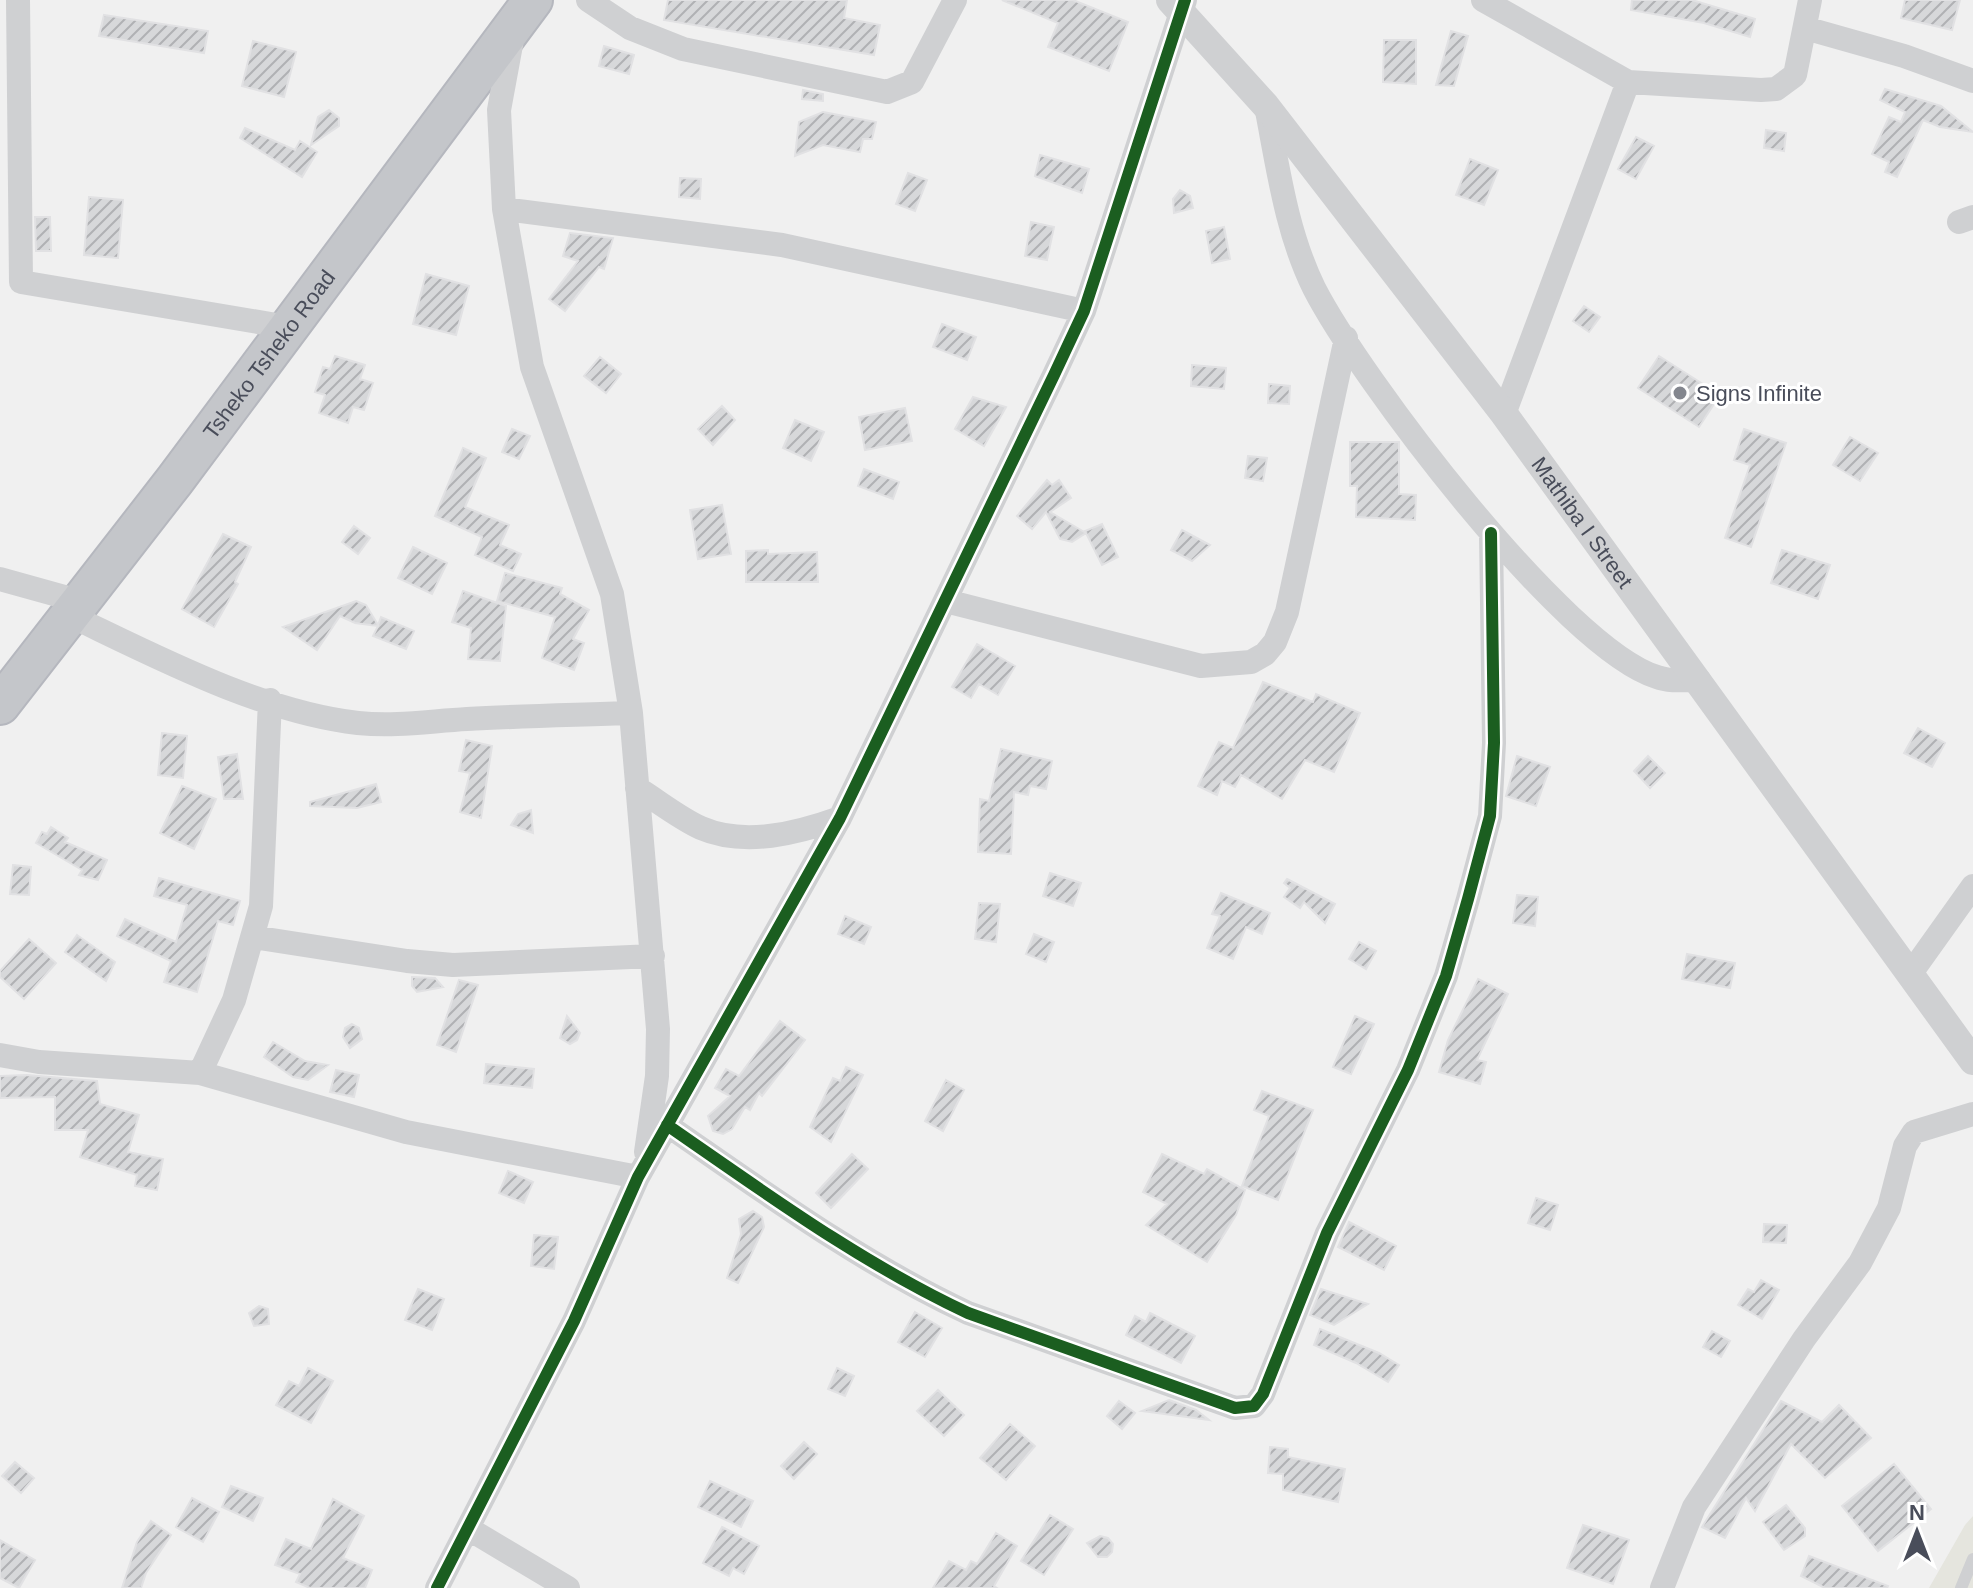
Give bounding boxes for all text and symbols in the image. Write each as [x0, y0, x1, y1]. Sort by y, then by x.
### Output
street label: Tsheko Tsheko Road [198, 265, 340, 443]
place label: Signs Infinite [1696, 381, 1822, 406]
marker: Signs Infinite [1671, 384, 1689, 402]
street label: Mathiba I Street [1527, 452, 1638, 593]
north arrow [1877, 1492, 1957, 1572]
text: N [1909, 1500, 1925, 1525]

